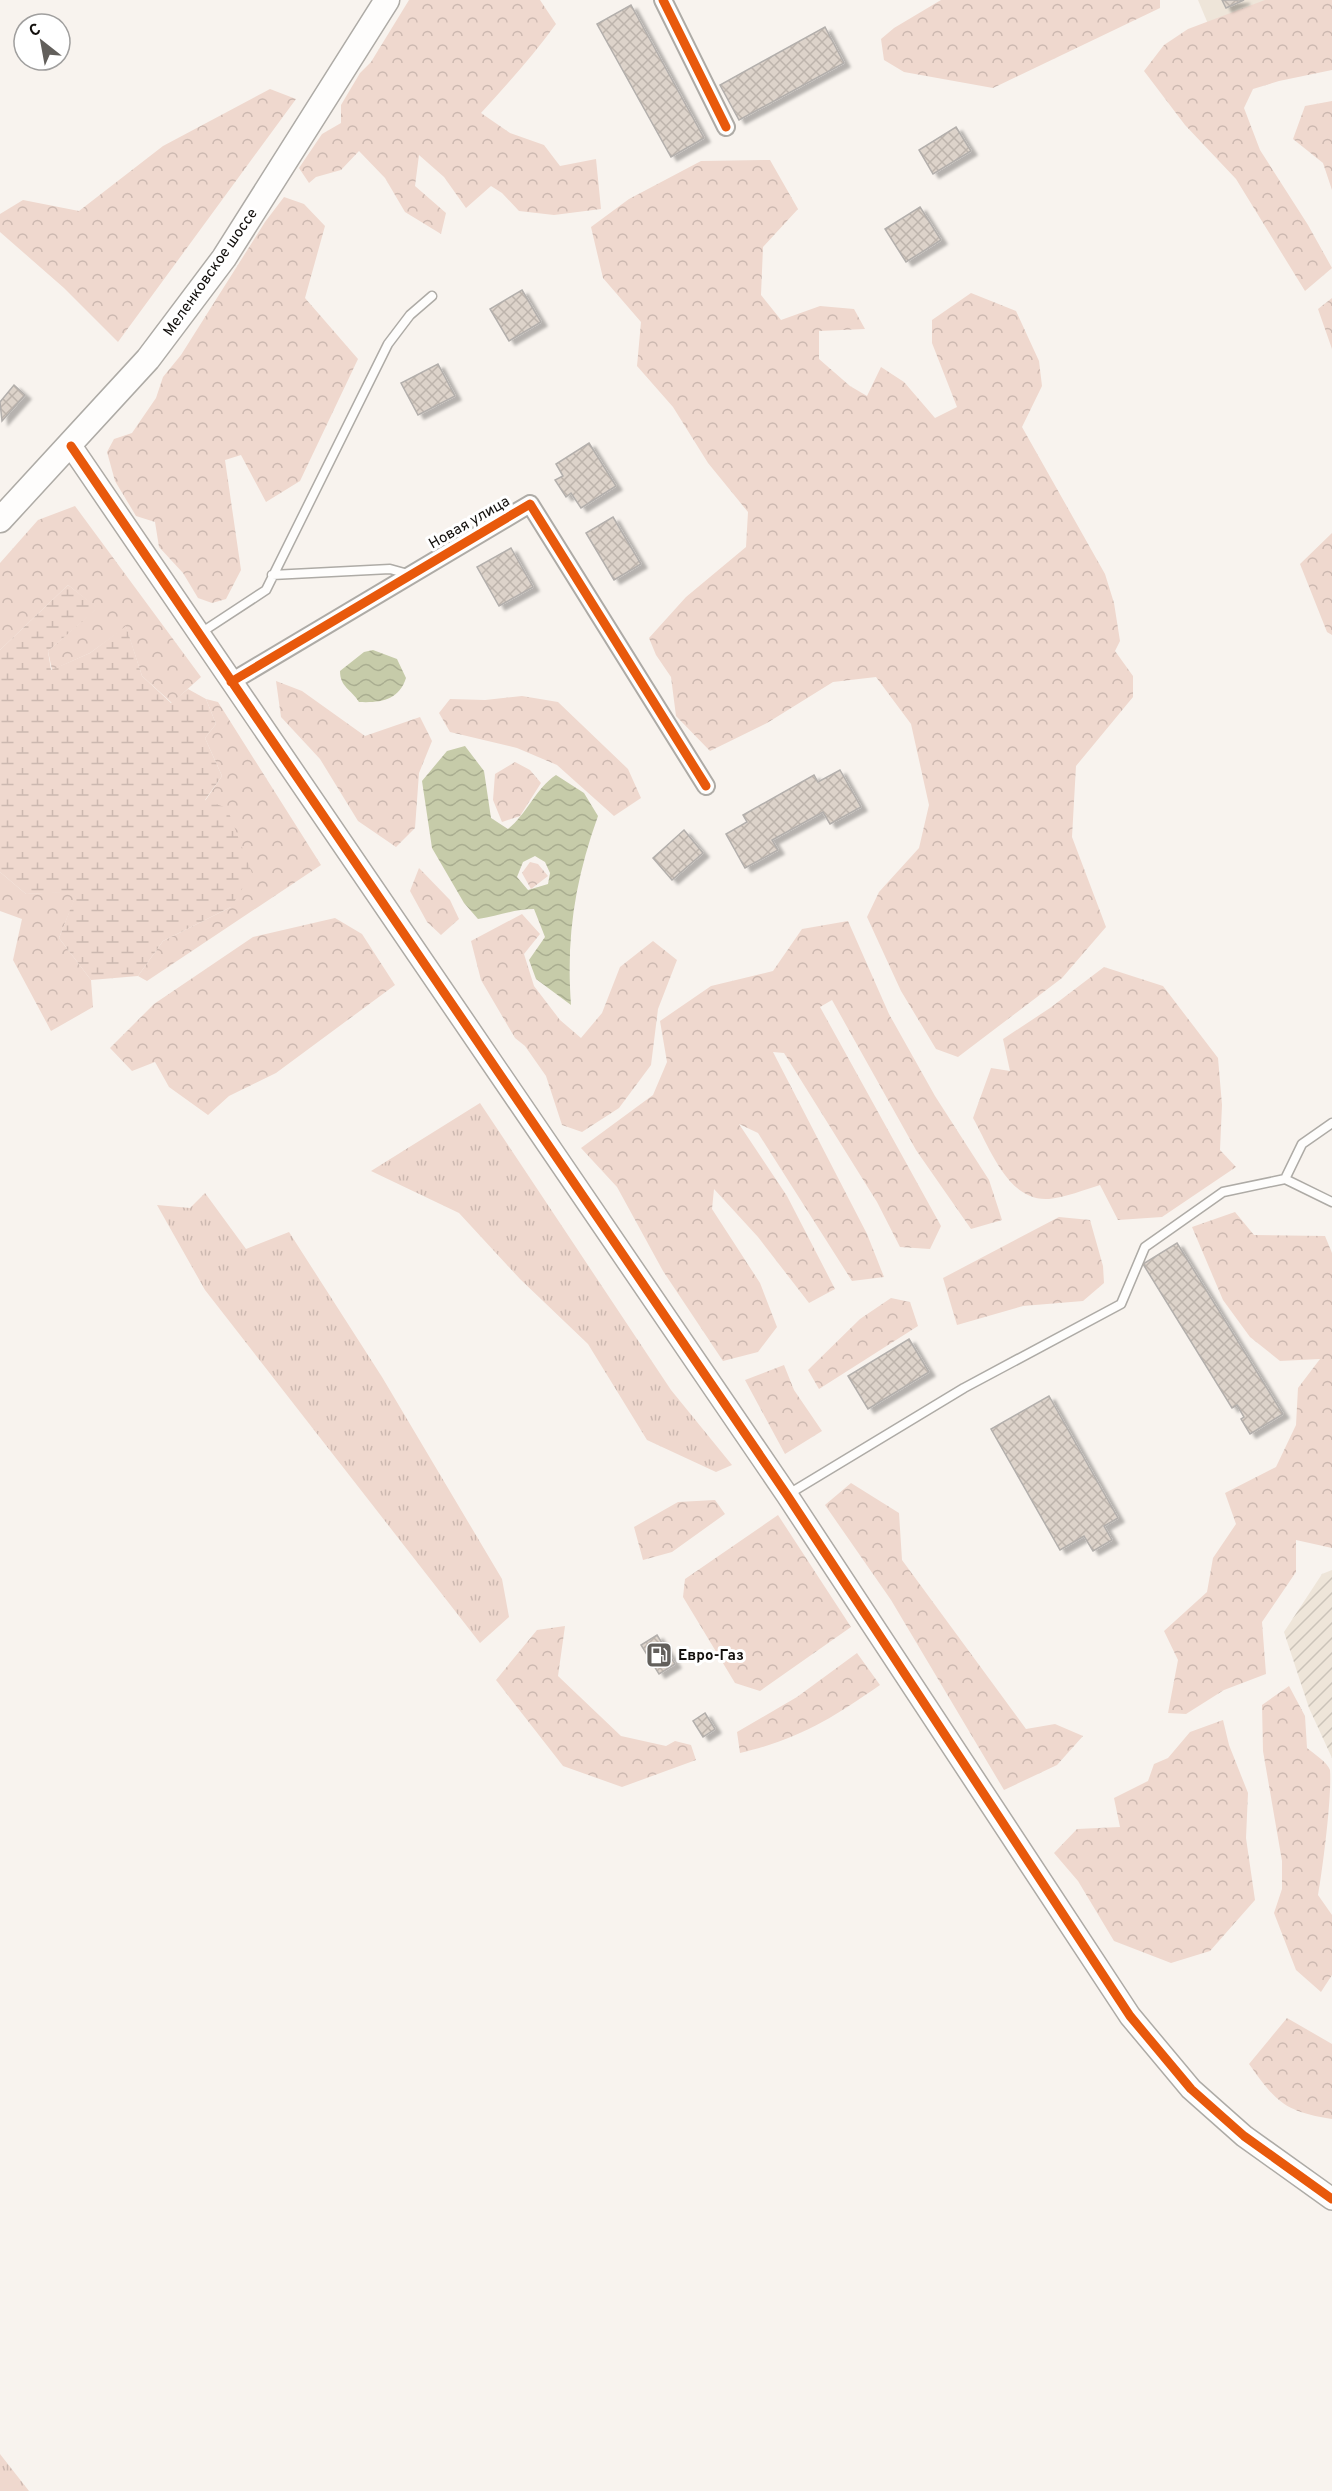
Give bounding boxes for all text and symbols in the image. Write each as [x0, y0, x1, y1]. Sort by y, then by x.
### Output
north arrow [12, 12, 72, 72]
text: С [26, 20, 45, 42]
street label: Меленковское шоссе [160, 205, 263, 341]
street label: Новая улица [426, 492, 514, 554]
fuel station icon: Евро-Газ [644, 1640, 674, 1670]
place label: Евро-Газ [678, 1647, 744, 1666]

